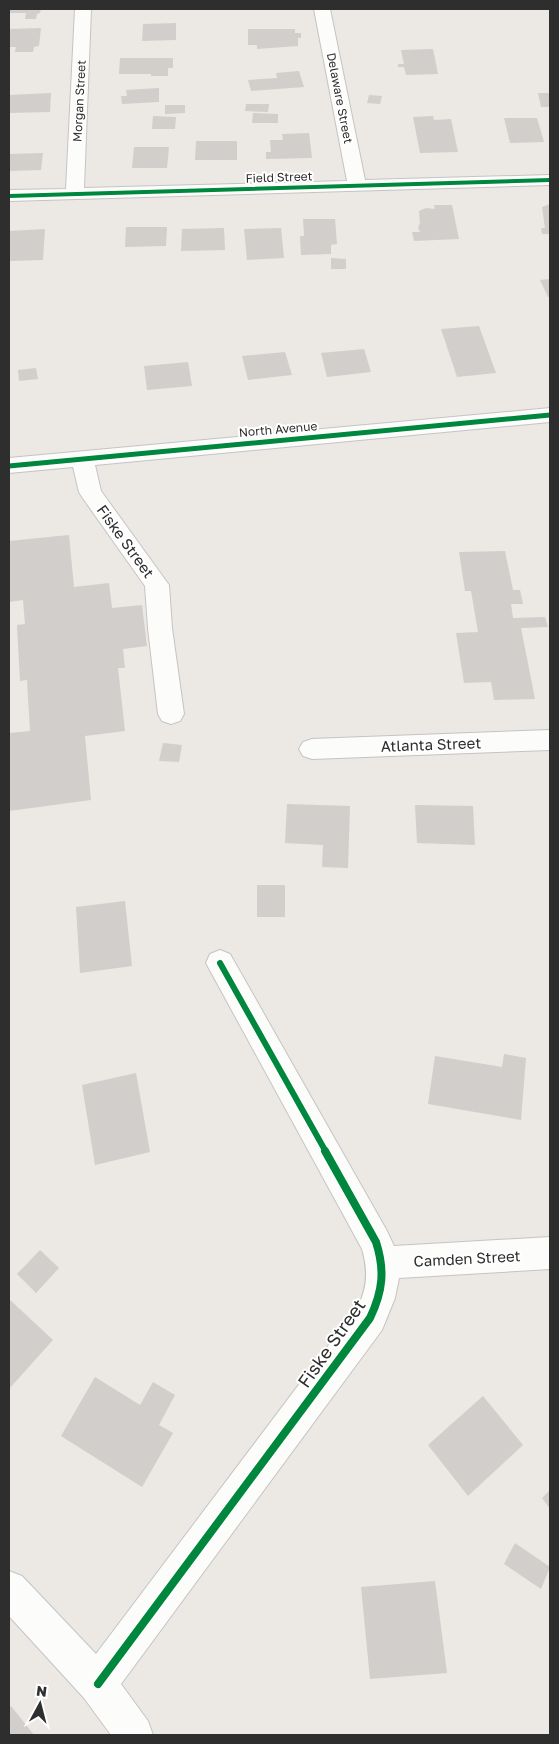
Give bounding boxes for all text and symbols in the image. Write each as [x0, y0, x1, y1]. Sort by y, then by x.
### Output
street label: Delaware Street [324, 51, 356, 145]
street label: Morgan Street [69, 59, 89, 142]
street label: Field Street [245, 168, 313, 186]
street label: North Avenue [238, 418, 318, 440]
street label: Fiske Street [93, 501, 159, 581]
street label: Atlanta Street [380, 733, 482, 755]
street label: Camden Street [413, 1246, 521, 1270]
street label: Fiske Street [292, 1294, 370, 1392]
north arrow [15, 1679, 65, 1729]
text: N [35, 1682, 48, 1700]

